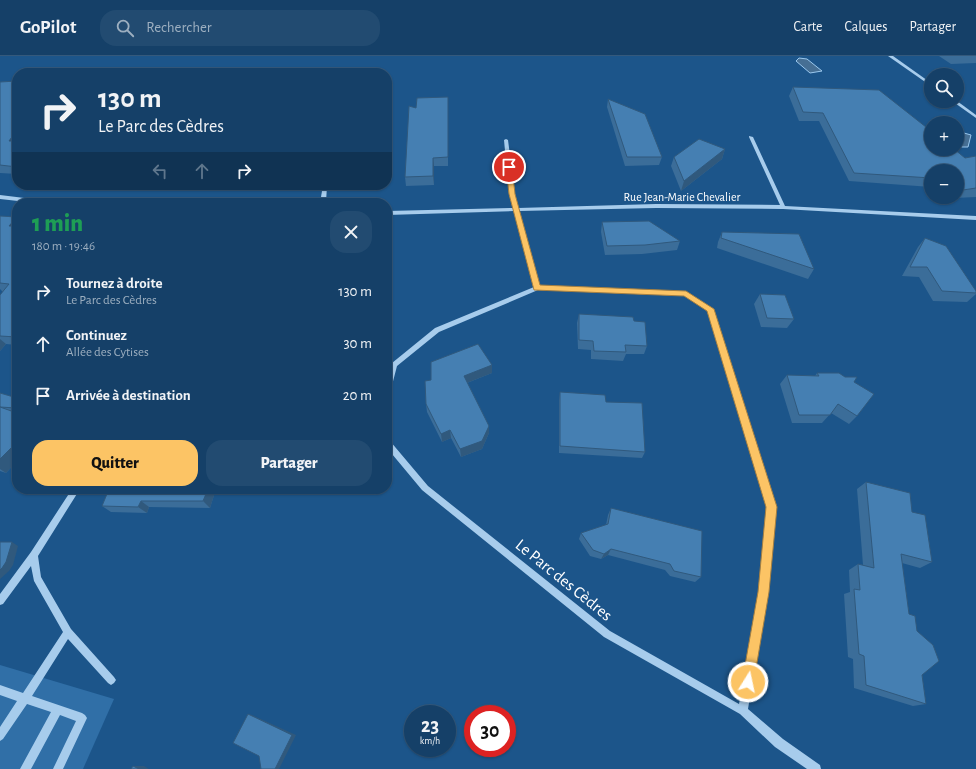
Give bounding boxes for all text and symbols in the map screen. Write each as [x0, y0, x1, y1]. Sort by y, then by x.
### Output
search box [100, 10, 380, 46]
icon: search [114, 17, 136, 39]
text: GoPilot [20, 18, 76, 37]
text: Rechercher [146, 20, 212, 35]
text: Carte [794, 20, 822, 34]
text: Calques [844, 20, 888, 34]
text: Partager [910, 20, 956, 34]
map controls [924, 68, 964, 204]
button: search [924, 68, 964, 108]
icon: right [32, 84, 84, 136]
text: 130 m [98, 85, 162, 113]
button: + [924, 116, 964, 156]
text: Le Parc des Cèdres [98, 118, 224, 136]
pin [492, 150, 526, 184]
icon: arrive [498, 156, 520, 178]
icon: left [149, 160, 171, 182]
icon: ahead [191, 160, 213, 182]
icon: right [233, 160, 255, 182]
button: − [924, 164, 964, 204]
street label: Rue Jean-Marie Chevalier [624, 191, 741, 203]
button: close [330, 211, 372, 253]
text: 1 min [32, 212, 83, 236]
text: 180 m · 19:46 [32, 240, 95, 253]
text: Tournez à droite [66, 276, 163, 291]
icon: right [32, 281, 54, 303]
text: 130 m [338, 284, 372, 299]
text: Le Parc des Cèdres [66, 294, 157, 307]
text: Continuez [66, 328, 127, 343]
icon: ahead [32, 333, 54, 355]
text: 30 m [343, 336, 372, 351]
text: Allée des Cytises [66, 346, 149, 359]
icon: arrive [32, 385, 54, 407]
text: Arrivée à destination [66, 388, 191, 403]
text: 20 m [343, 388, 372, 403]
button: Quitter [32, 440, 198, 486]
button: Partager [206, 440, 372, 486]
street label: Le Parc des Cèdres [512, 536, 616, 624]
position arrow [727, 661, 769, 703]
speed limit sign: 30 [464, 705, 516, 757]
text: 23 [421, 716, 439, 736]
text: km/h [420, 736, 440, 746]

